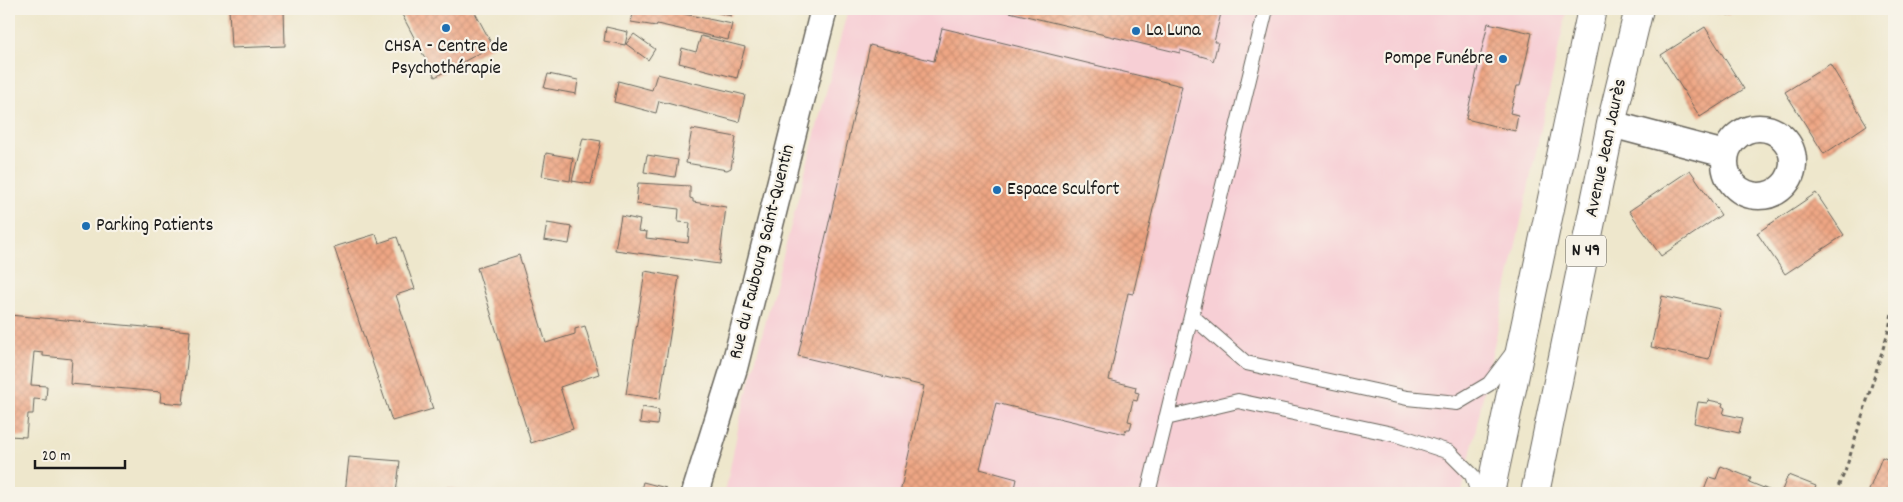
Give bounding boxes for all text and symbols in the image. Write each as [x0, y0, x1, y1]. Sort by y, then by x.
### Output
place label: La Luna [1146, 18, 1202, 45]
marker: CHSA - Centre de Psychothérapie [440, 22, 452, 34]
marker: La Luna [1130, 25, 1142, 37]
place label: CHSA - Centre de Psychothérapie [384, 34, 508, 83]
place label: Pompe Funébre [1384, 46, 1493, 73]
marker: Pompe Funébre [1497, 53, 1509, 65]
street label: Avenue Jean Jaurès [1579, 76, 1635, 220]
street label: Rue du Faubourg Saint-Quentin [723, 142, 803, 362]
place label: Espace Sculfort [1007, 177, 1120, 204]
marker: Espace Sculfort [991, 184, 1003, 196]
place label: Parking Patients [96, 213, 213, 240]
marker: Parking Patients [80, 220, 92, 232]
road number: N 49 [1566, 236, 1606, 266]
scale bar [35, 437, 125, 469]
text: 20 m [42, 446, 70, 468]

